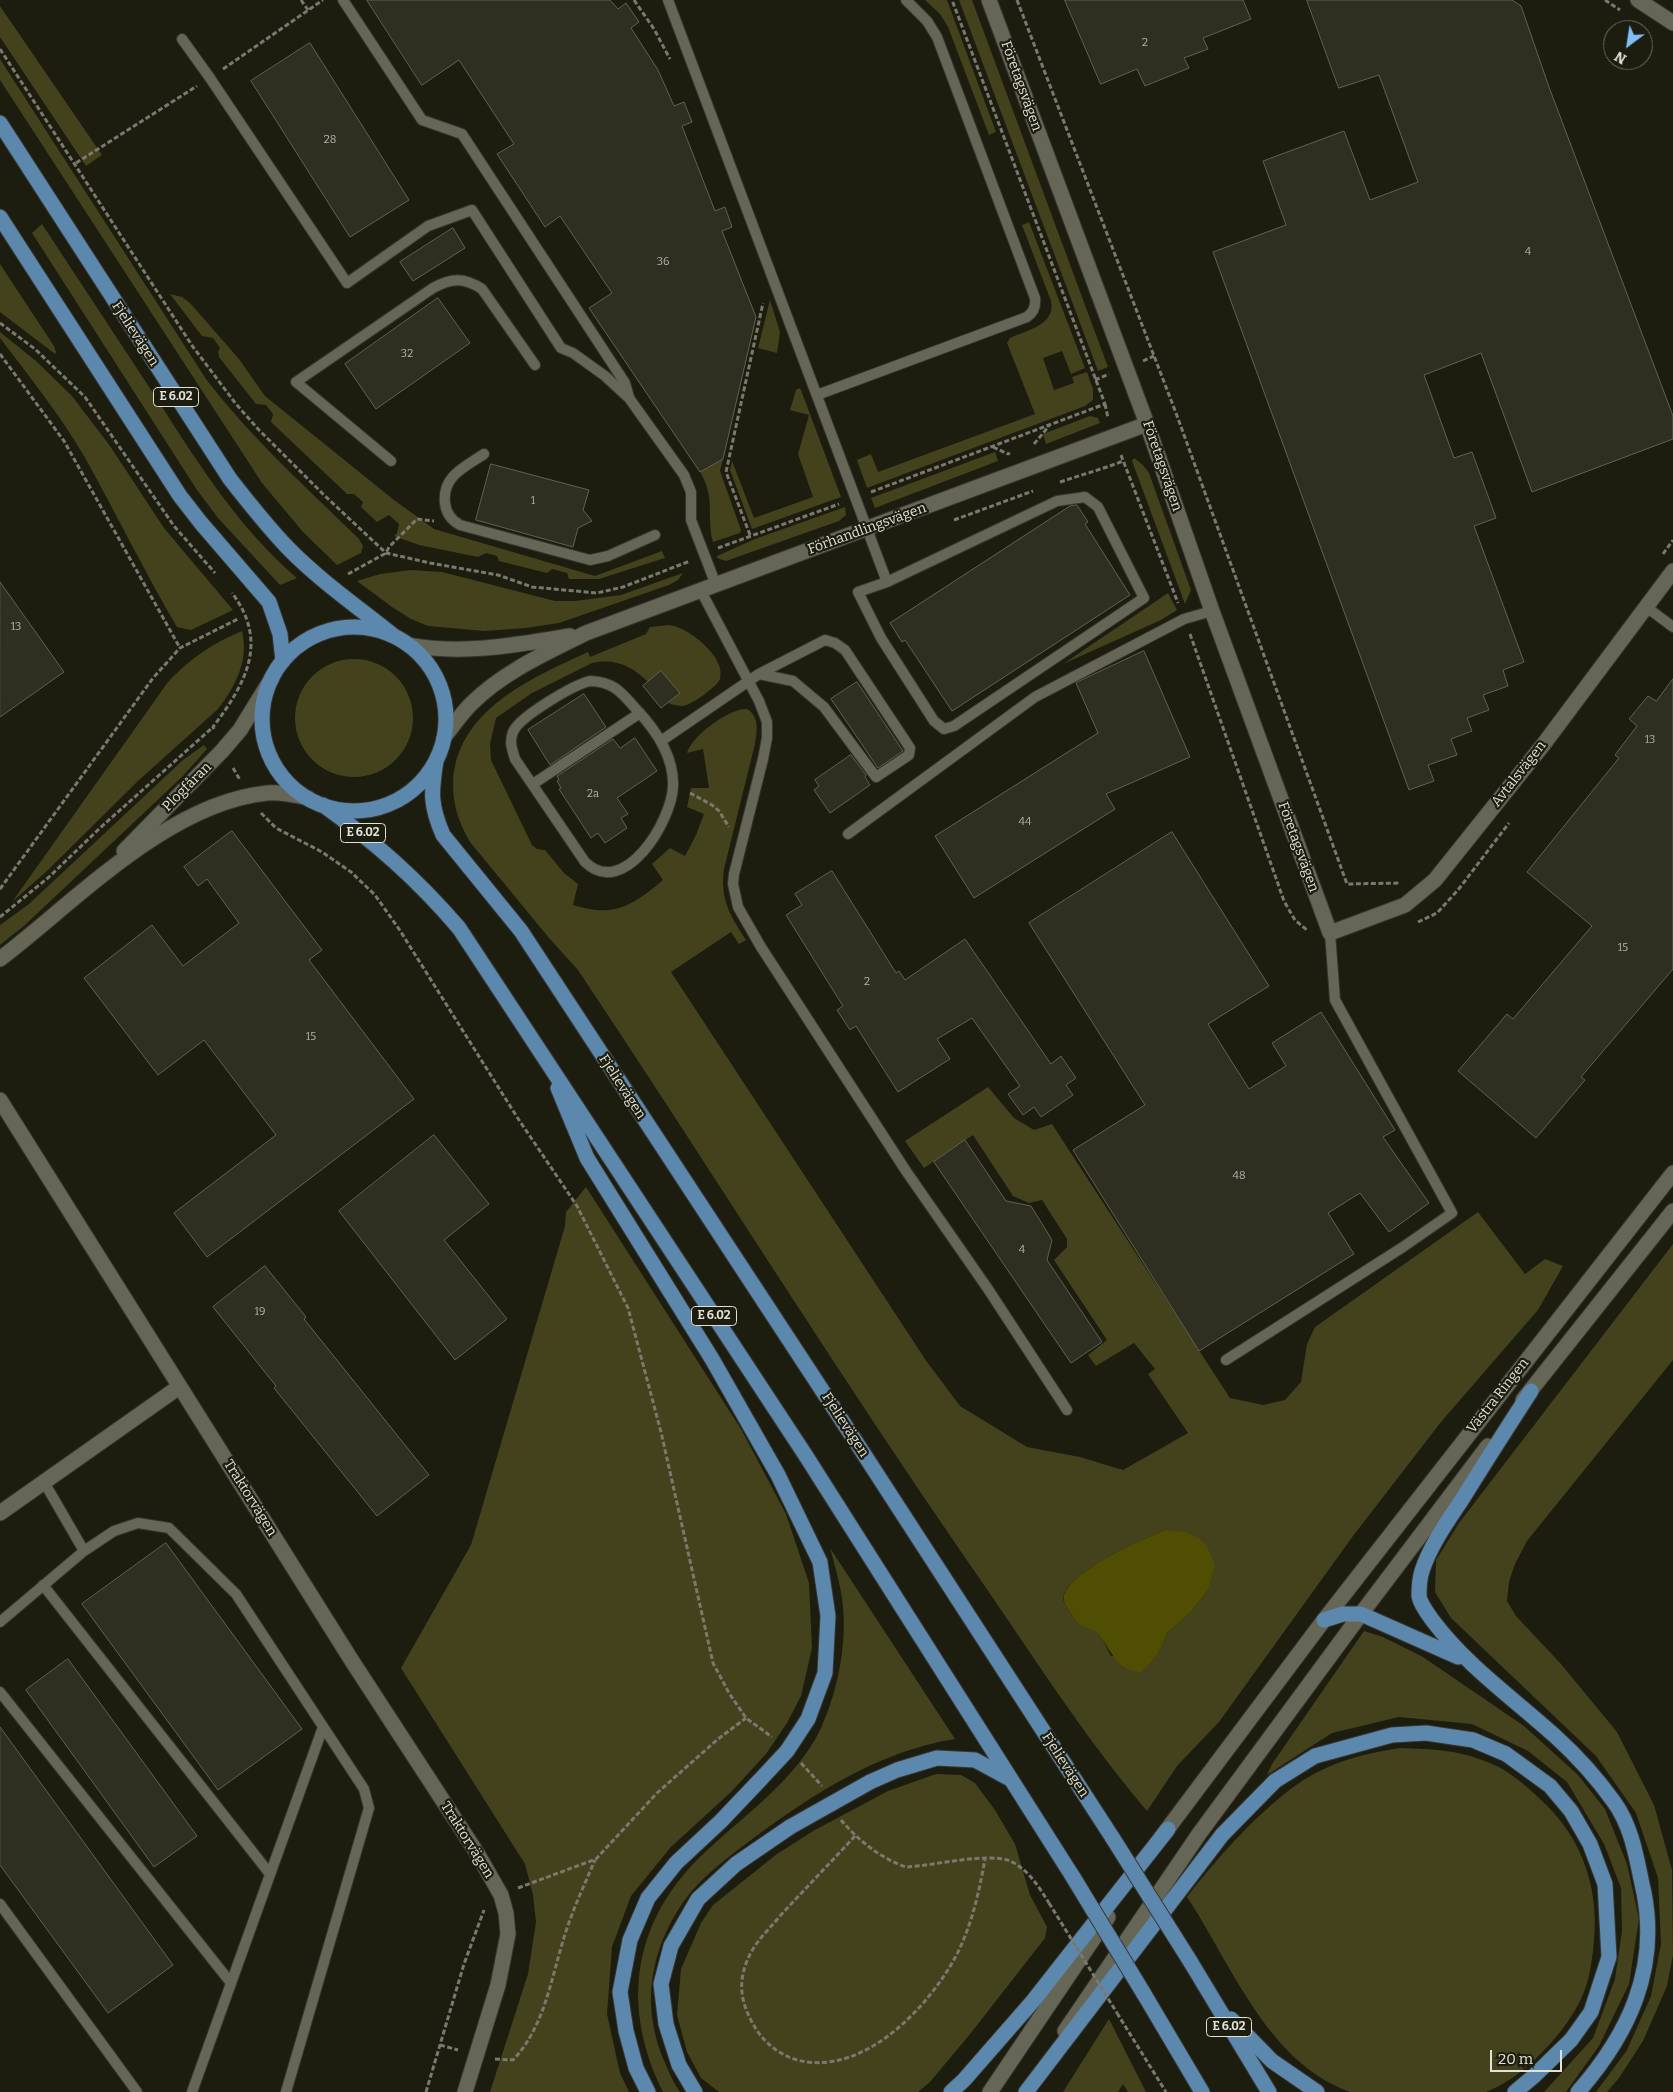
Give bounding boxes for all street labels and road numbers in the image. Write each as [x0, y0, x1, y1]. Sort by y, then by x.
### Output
street label: Företagsvägen [997, 39, 1045, 133]
street label: Fjelievägen [108, 299, 162, 369]
road number: E 6.02 [154, 388, 198, 407]
street label: Företagsvägen [1139, 419, 1185, 513]
street label: Förhandlingsvägen [805, 500, 929, 558]
street label: Avtalsvägen [1488, 738, 1550, 810]
street label: Plogfåran [159, 759, 215, 815]
street label: Företagsvägen [1274, 800, 1322, 894]
road number: E 6.02 [340, 824, 386, 842]
street label: Fjelievägen [595, 1052, 649, 1122]
road number: E 6.02 [692, 1306, 736, 1325]
street label: Västra Ringen [1464, 1355, 1532, 1437]
street label: Fjelievägen [818, 1390, 872, 1460]
street label: Traktorvägen [220, 1457, 280, 1539]
street label: Fjelievägen [1038, 1730, 1092, 1800]
street label: Traktorvägen [437, 1799, 497, 1881]
road number: E 6.02 [1206, 2018, 1252, 2036]

